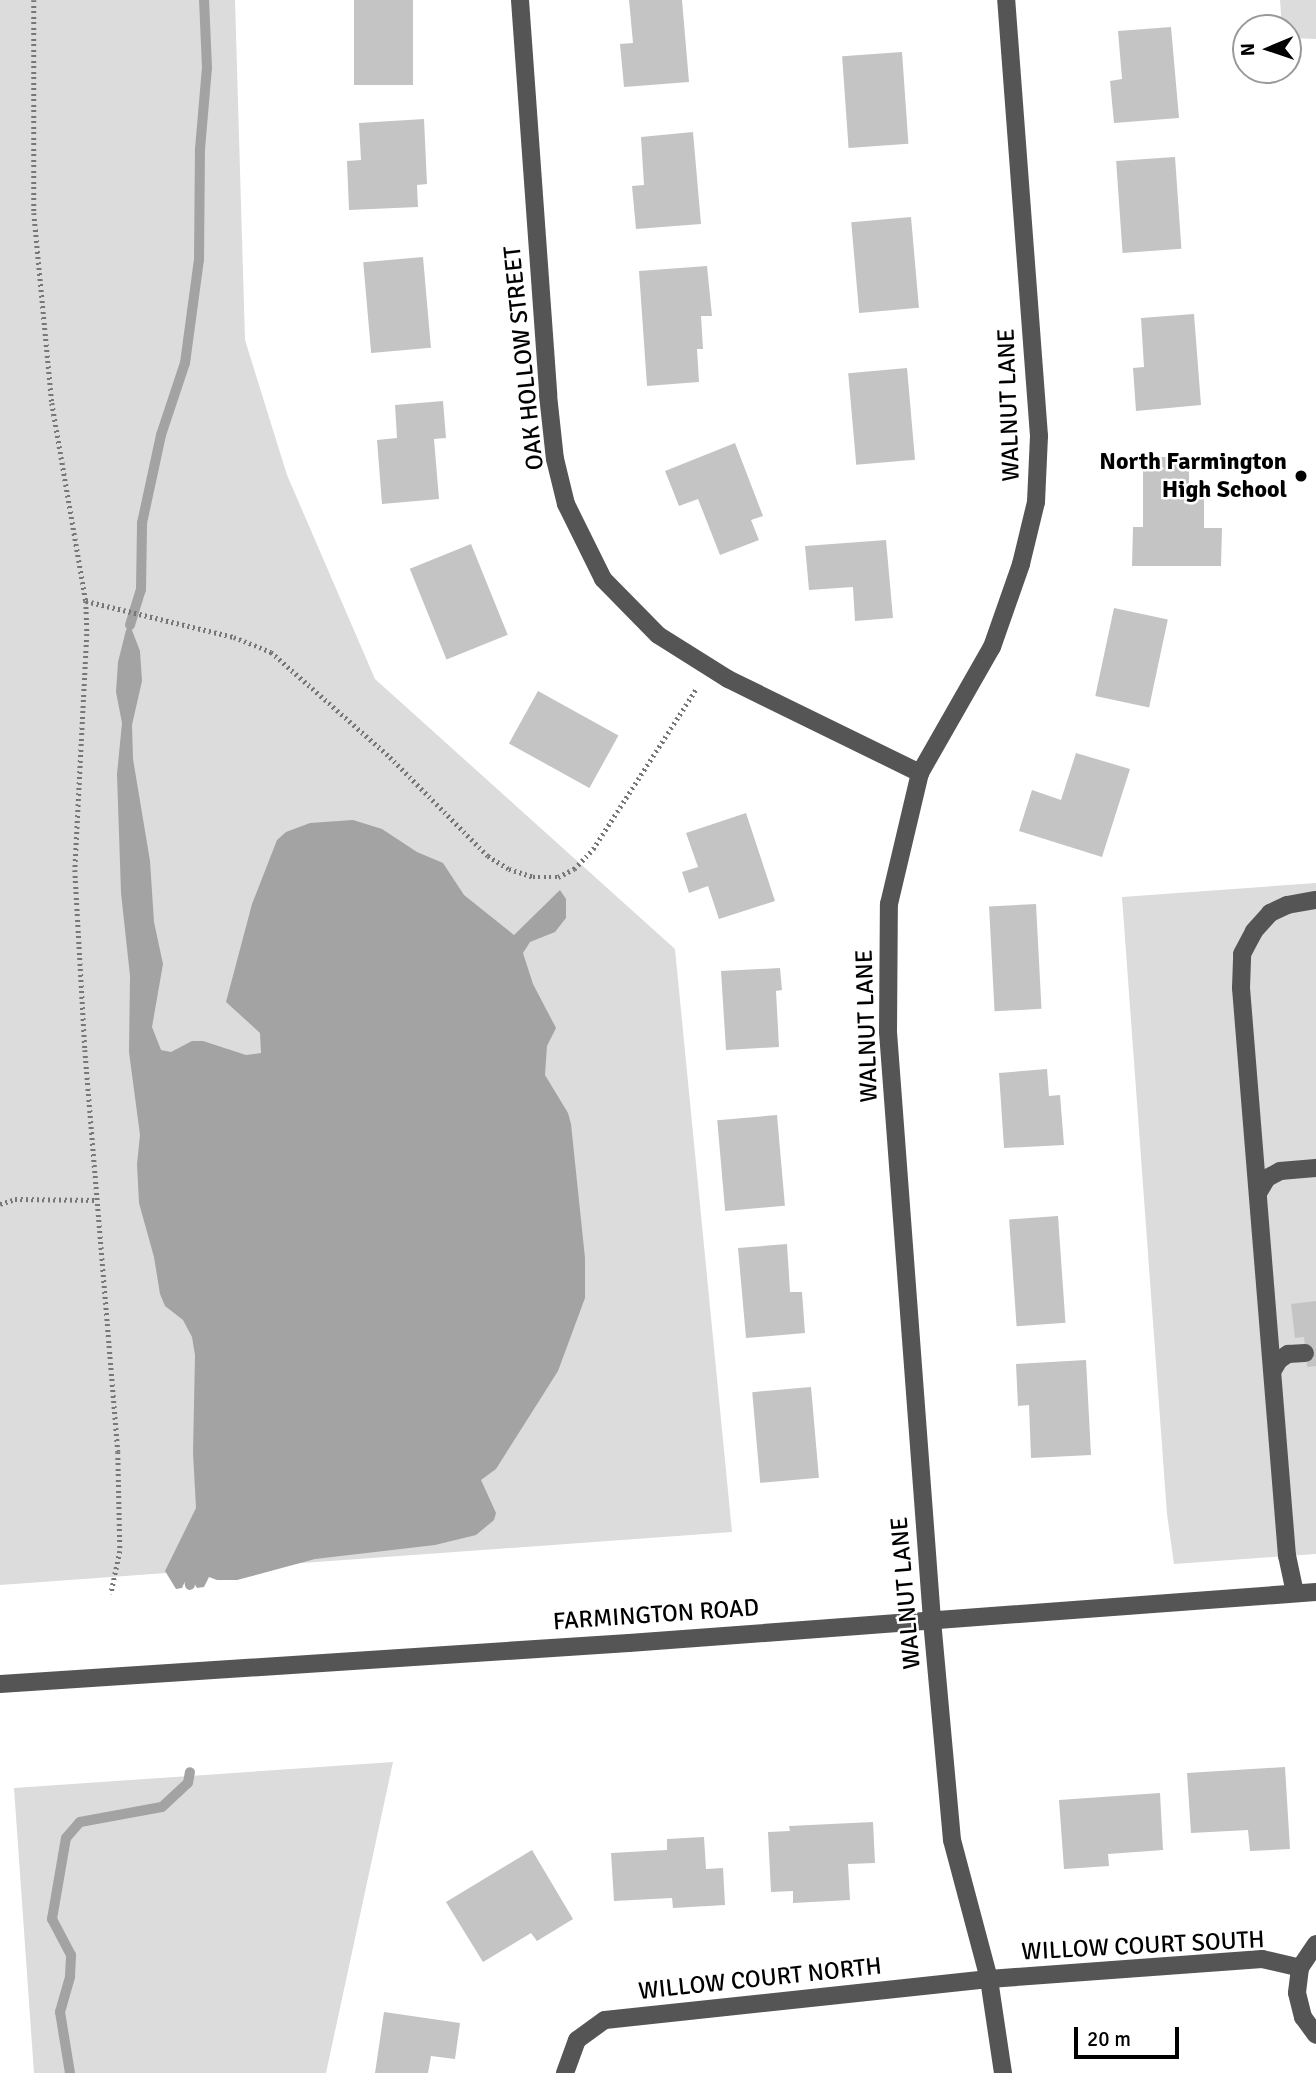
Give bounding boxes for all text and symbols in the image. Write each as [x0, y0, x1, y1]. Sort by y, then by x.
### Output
north arrow [1232, 14, 1302, 84]
text: N [1236, 43, 1260, 57]
street label: OAK HOLLOW STREET [498, 245, 550, 471]
street label: WALNUT LANE [992, 328, 1026, 482]
place label: North Farmington High School [1099, 448, 1287, 504]
marker: North Farmington High School [1293, 468, 1309, 484]
street label: WALNUT LANE [850, 949, 884, 1103]
street label: WALNUT LANE [885, 1516, 927, 1670]
street label: FARMINGTON ROAD [552, 1593, 760, 1637]
street label: WILLOW COURT SOUTH [1021, 1925, 1265, 1967]
street label: WILLOW COURT NORTH [637, 1952, 883, 2006]
scale bar [1078, 2014, 1183, 2058]
text: 20 m [1087, 2026, 1131, 2052]

